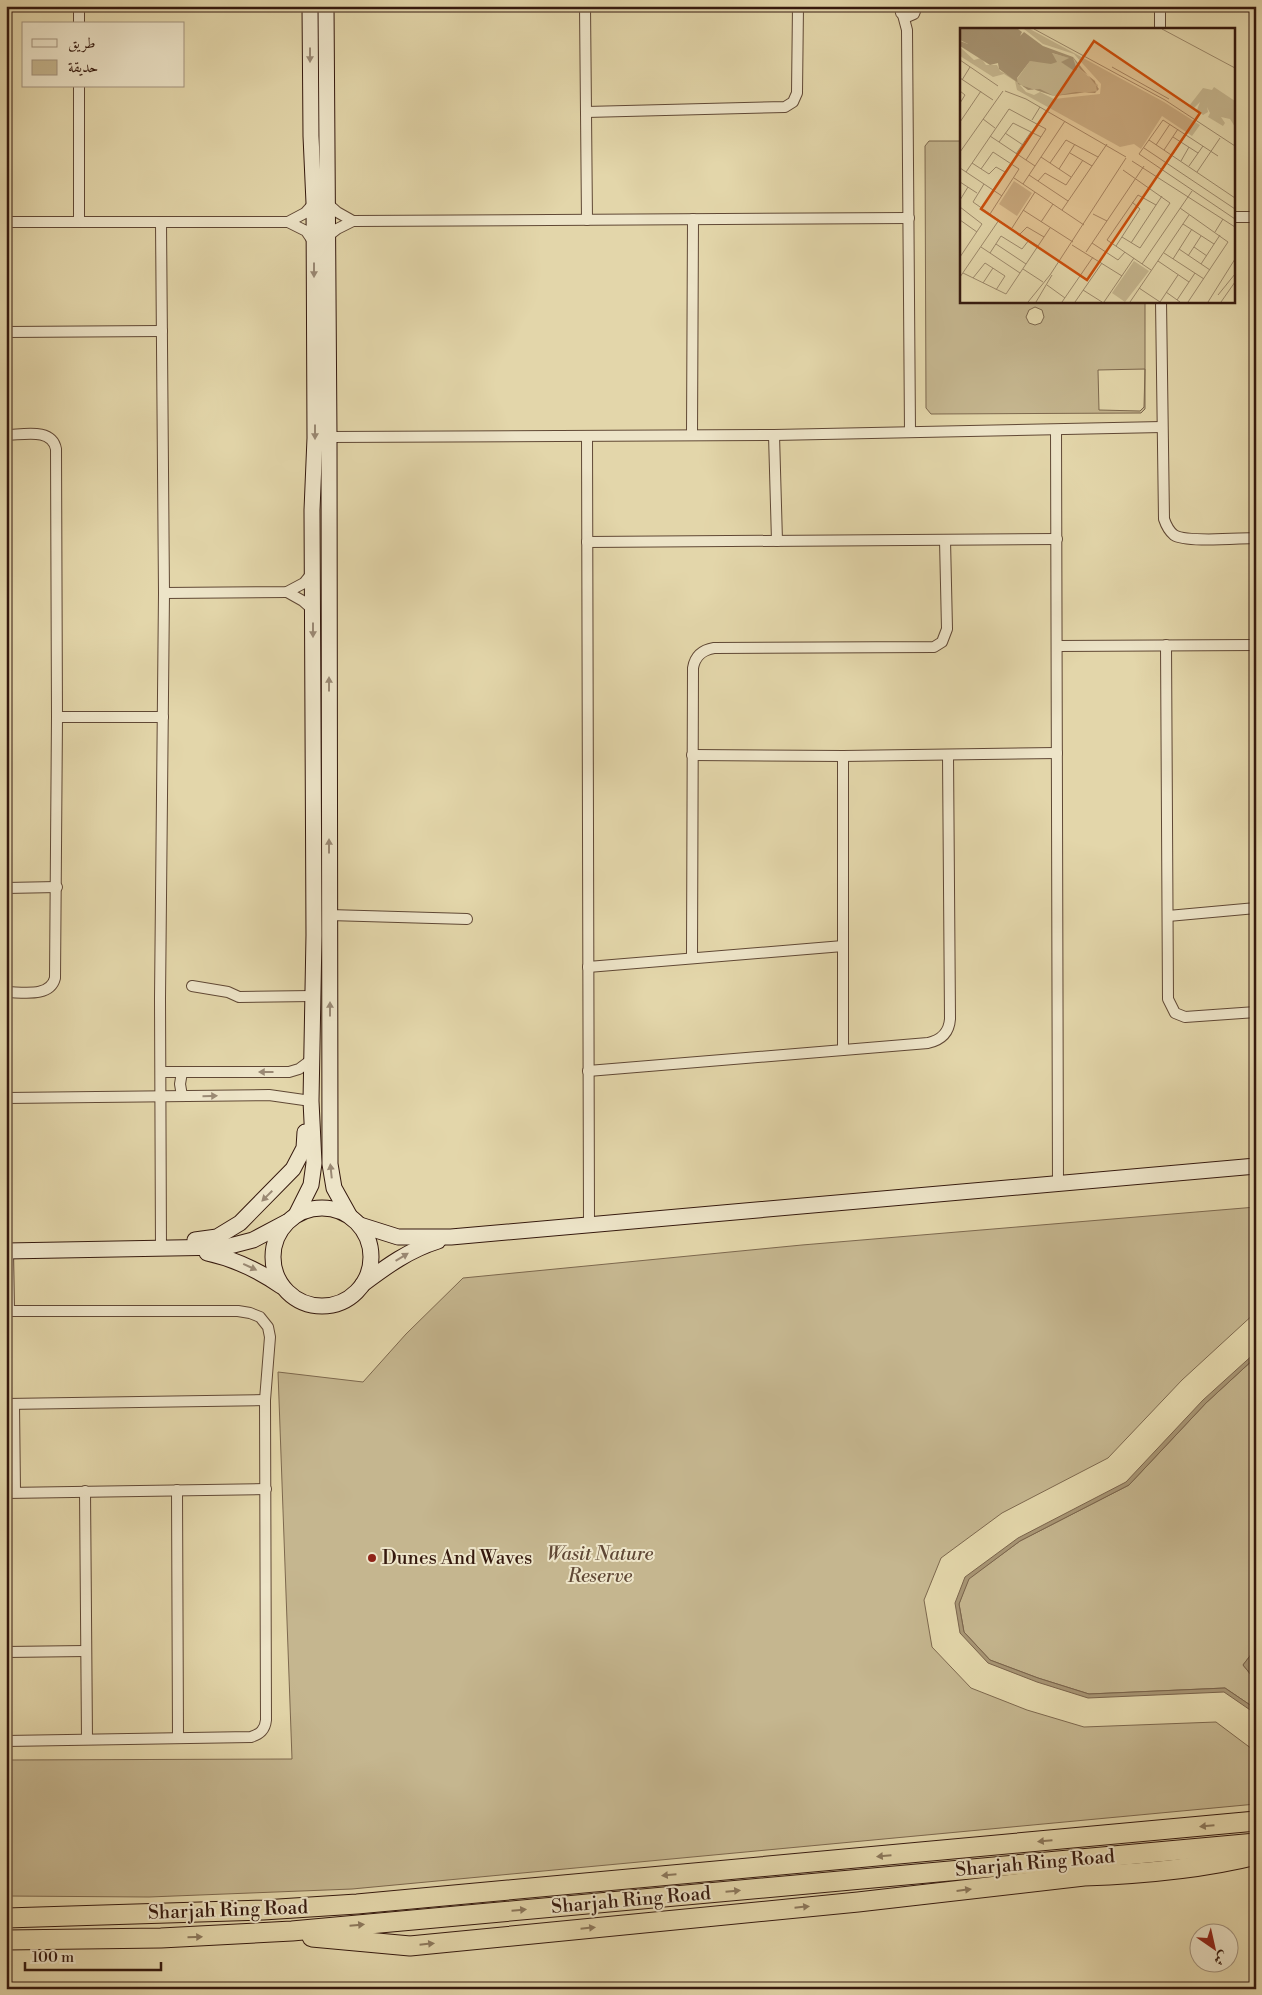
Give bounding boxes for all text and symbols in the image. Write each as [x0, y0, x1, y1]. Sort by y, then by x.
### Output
legend [22, 22, 185, 88]
inset map [960, 28, 1234, 302]
text: طريق [68, 34, 95, 53]
one-way arrow [307, 47, 315, 63]
text: حديقة [68, 58, 98, 77]
one-way arrow [310, 262, 318, 278]
one-way arrow [311, 425, 319, 441]
one-way arrow [309, 622, 317, 638]
one-way arrow [325, 675, 333, 691]
one-way arrow [325, 838, 333, 854]
one-way arrow [326, 1000, 334, 1016]
one-way arrow [258, 1068, 274, 1076]
one-way arrow [202, 1092, 218, 1100]
one-way arrow [327, 1163, 335, 1179]
one-way arrow [261, 1189, 273, 1201]
one-way arrow [394, 1253, 409, 1261]
one-way arrow [243, 1263, 257, 1271]
park label: Wasit Nature Reserve [547, 1542, 653, 1588]
place label: Dunes And Waves [382, 1546, 532, 1570]
marker: Dunes And Waves [366, 1552, 378, 1564]
one-way arrow [1199, 1822, 1215, 1830]
one-way arrow [1037, 1837, 1053, 1845]
street label: Sharjah Ring Road [954, 1844, 1116, 1882]
one-way arrow [875, 1852, 891, 1860]
one-way arrow [661, 1872, 677, 1880]
street label: Sharjah Ring Road [550, 1881, 712, 1919]
one-way arrow [725, 1886, 741, 1894]
one-way arrow [956, 1886, 972, 1894]
street label: Sharjah Ring Road [148, 1895, 309, 1925]
one-way arrow [795, 1903, 811, 1911]
one-way arrow [511, 1906, 527, 1914]
one-way arrow [349, 1921, 365, 1929]
north arrow [1190, 1922, 1240, 1972]
one-way arrow [581, 1924, 597, 1932]
one-way arrow [187, 1933, 203, 1941]
scale bar [25, 1940, 161, 1972]
one-way arrow [419, 1940, 435, 1948]
text: ش [1210, 1947, 1232, 1969]
text: 100 m [32, 1948, 74, 1967]

